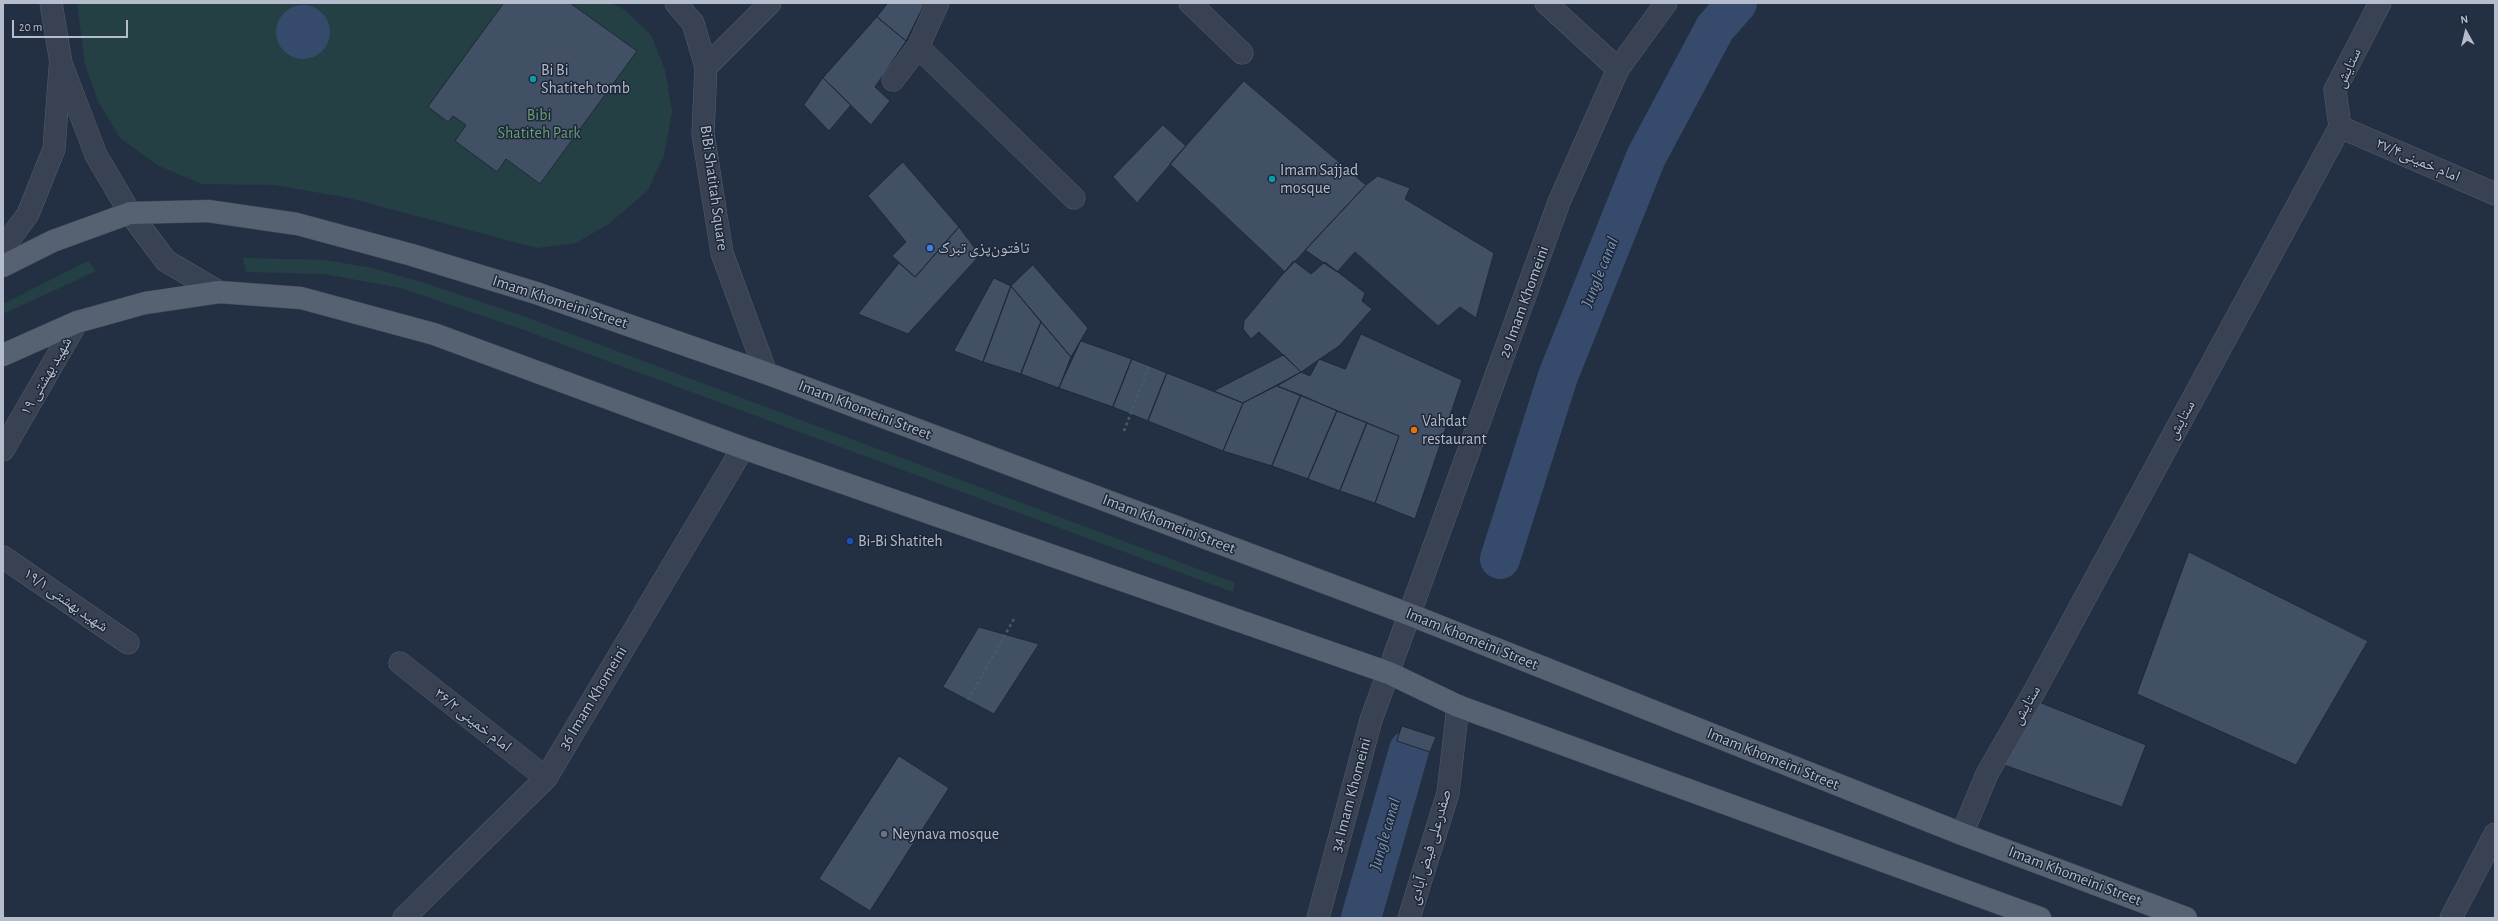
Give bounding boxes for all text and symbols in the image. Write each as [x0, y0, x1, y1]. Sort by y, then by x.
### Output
scale bar [14, 12, 130, 38]
north arrow [2446, 12, 2486, 52]
text: N [2460, 14, 2469, 26]
text: 20 m [19, 21, 42, 33]
street label: ستایش [2330, 45, 2366, 91]
place label: Bi Bi Shatiteh tomb [541, 60, 630, 98]
marker: Bi Bi Shatiteh tomb [528, 74, 538, 84]
park label: Bibi Shatiteh Park [498, 105, 580, 143]
street label: BiBi Shatitah Square [696, 124, 732, 252]
street label: امام خمینی۲۷/۴ [2373, 134, 2463, 186]
place label: Imam Sajjad mosque [1280, 160, 1358, 198]
marker: Imam Sajjad mosque [1267, 174, 1277, 184]
water label: Jungle canal [1577, 234, 1623, 310]
place label: تافتون‌پزی تبرک [938, 238, 1030, 258]
marker: تافتون‌پزی تبرک [925, 243, 935, 253]
street label: 29 Imam Khomeini [1495, 243, 1553, 361]
street label: Imam Khomeini Street [490, 271, 630, 333]
street label: شهید بهشتی ۱۹ [16, 333, 76, 419]
street label: Imam Khomeini Street [796, 376, 934, 444]
street label: ستایش [2163, 397, 2199, 443]
place label: Vahdat restaurant [1422, 411, 1487, 449]
marker: Vahdat restaurant [1409, 425, 1419, 435]
street label: Imam Khomeini Street [1100, 490, 1238, 558]
place label: Bi-Bi Shatiteh [858, 531, 943, 551]
marker: Bi-Bi Shatiteh [845, 536, 855, 546]
street label: شهید بهشتی ۱۹/۱ [20, 564, 112, 636]
street label: Imam Khomeini Street [1403, 604, 1541, 674]
street label: 36 Imam Khomeini [555, 643, 631, 753]
street label: ستایش [2007, 682, 2045, 728]
street label: امام خمینی ۳۶/۲ [431, 684, 515, 756]
street label: Imam Khomeini Street [1704, 724, 1842, 794]
street label: 34 Imam Khomeini [1327, 736, 1375, 854]
street label: صفدرعلی فیض آبادی [1404, 787, 1456, 907]
water label: Jungle canal [1365, 796, 1405, 872]
place label: Neynava mosque [892, 824, 999, 844]
marker: Neynava mosque [879, 829, 889, 839]
street label: Imam Khomeini Street [2006, 842, 2144, 910]

